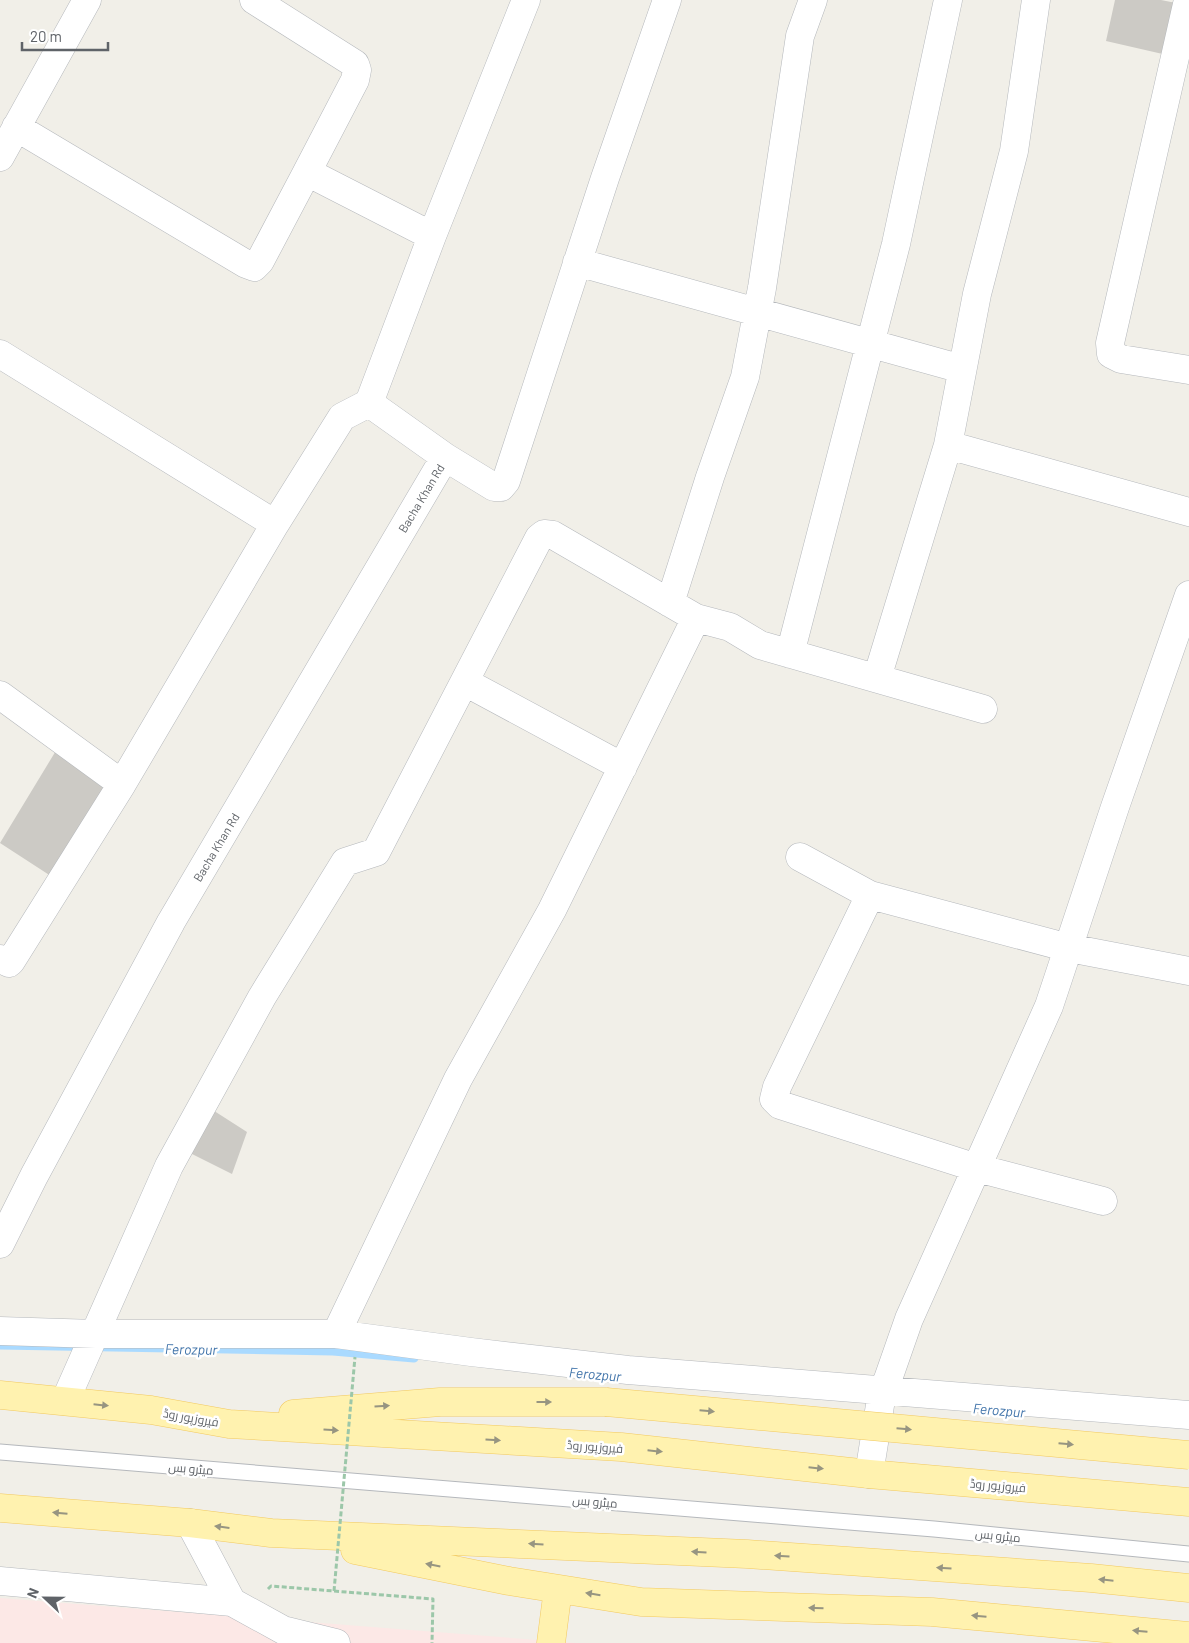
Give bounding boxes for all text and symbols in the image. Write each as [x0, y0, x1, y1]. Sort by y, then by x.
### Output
scale bar [22, 20, 109, 52]
text: 20 m [30, 27, 62, 45]
street label: Bacha Khan Rd [395, 461, 447, 535]
street label: Bacha Khan Rd [190, 810, 242, 884]
water label: Ferozpur [165, 1340, 218, 1358]
water label: Ferozpur [568, 1363, 623, 1385]
one-way arrow [537, 1398, 553, 1406]
water label: Ferozpur [972, 1399, 1027, 1421]
one-way arrow [93, 1401, 109, 1409]
one-way arrow [374, 1402, 390, 1410]
street label: فیروزپور روڈ [162, 1405, 220, 1432]
one-way arrow [700, 1407, 716, 1415]
one-way arrow [896, 1425, 912, 1433]
one-way arrow [323, 1426, 339, 1434]
one-way arrow [485, 1436, 501, 1444]
street label: فیروزپور روڈ [566, 1437, 624, 1458]
one-way arrow [1058, 1440, 1074, 1448]
one-way arrow [647, 1447, 663, 1455]
street label: میٹرو بس [168, 1459, 214, 1478]
one-way arrow [809, 1464, 825, 1472]
street label: فیروزپور روڈ [969, 1476, 1027, 1497]
street label: میٹرو بس [572, 1492, 618, 1511]
one-way arrow [52, 1509, 68, 1517]
one-way arrow [214, 1523, 230, 1531]
street label: میٹرو بس [975, 1526, 1021, 1545]
one-way arrow [528, 1540, 544, 1548]
one-way arrow [690, 1547, 706, 1555]
one-way arrow [773, 1552, 789, 1560]
one-way arrow [424, 1561, 440, 1569]
one-way arrow [935, 1563, 951, 1571]
north arrow [20, 1573, 70, 1623]
one-way arrow [1097, 1576, 1113, 1584]
text: N [23, 1585, 42, 1600]
one-way arrow [584, 1590, 600, 1598]
one-way arrow [808, 1604, 824, 1612]
one-way arrow [970, 1612, 986, 1620]
one-way arrow [1132, 1627, 1148, 1635]

